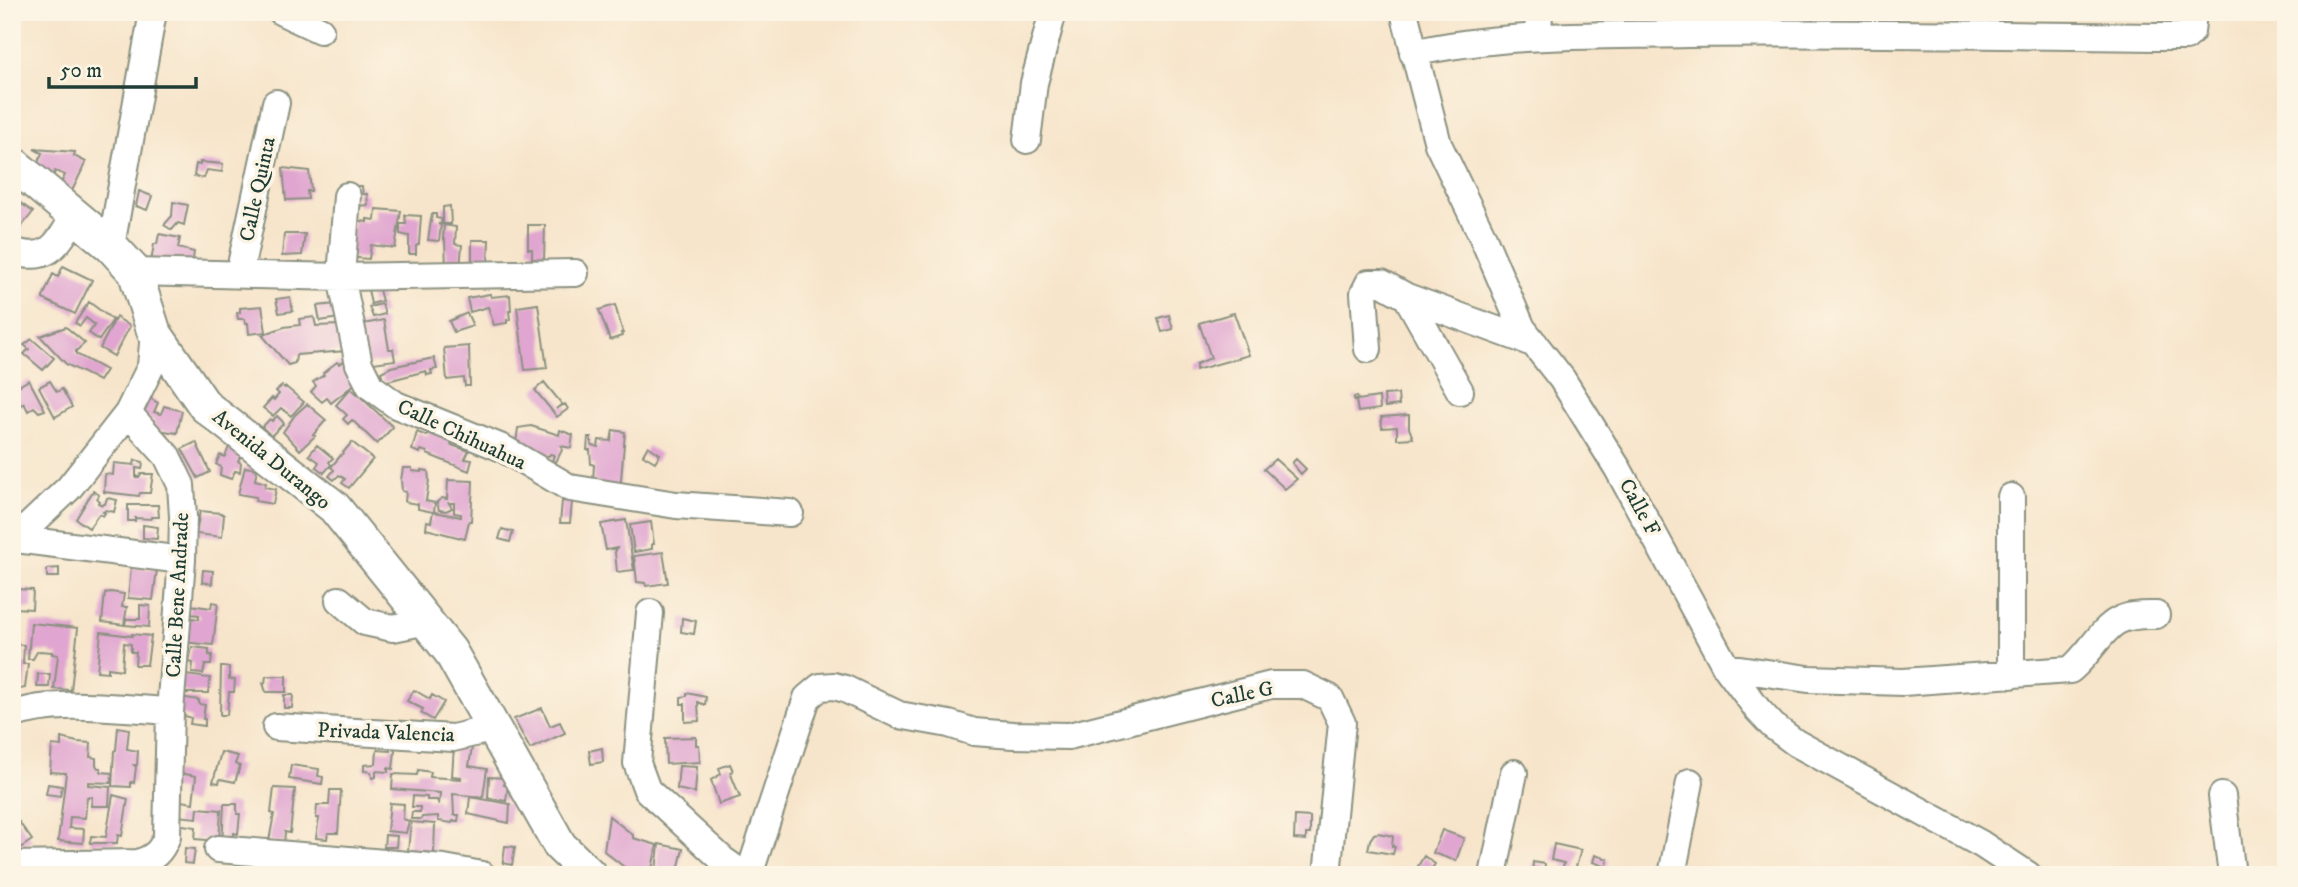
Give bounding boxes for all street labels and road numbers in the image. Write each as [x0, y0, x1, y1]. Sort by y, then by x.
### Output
street label: Calle Quinta [234, 134, 282, 244]
street label: Calle Chihuahua [393, 394, 530, 476]
street label: Avenida Durango [207, 404, 336, 516]
street label: Calle F [1613, 474, 1665, 541]
street label: Calle Bene Andrade [161, 511, 195, 678]
street label: Calle G [1209, 676, 1276, 714]
street label: Privada Valencia [317, 718, 455, 748]

